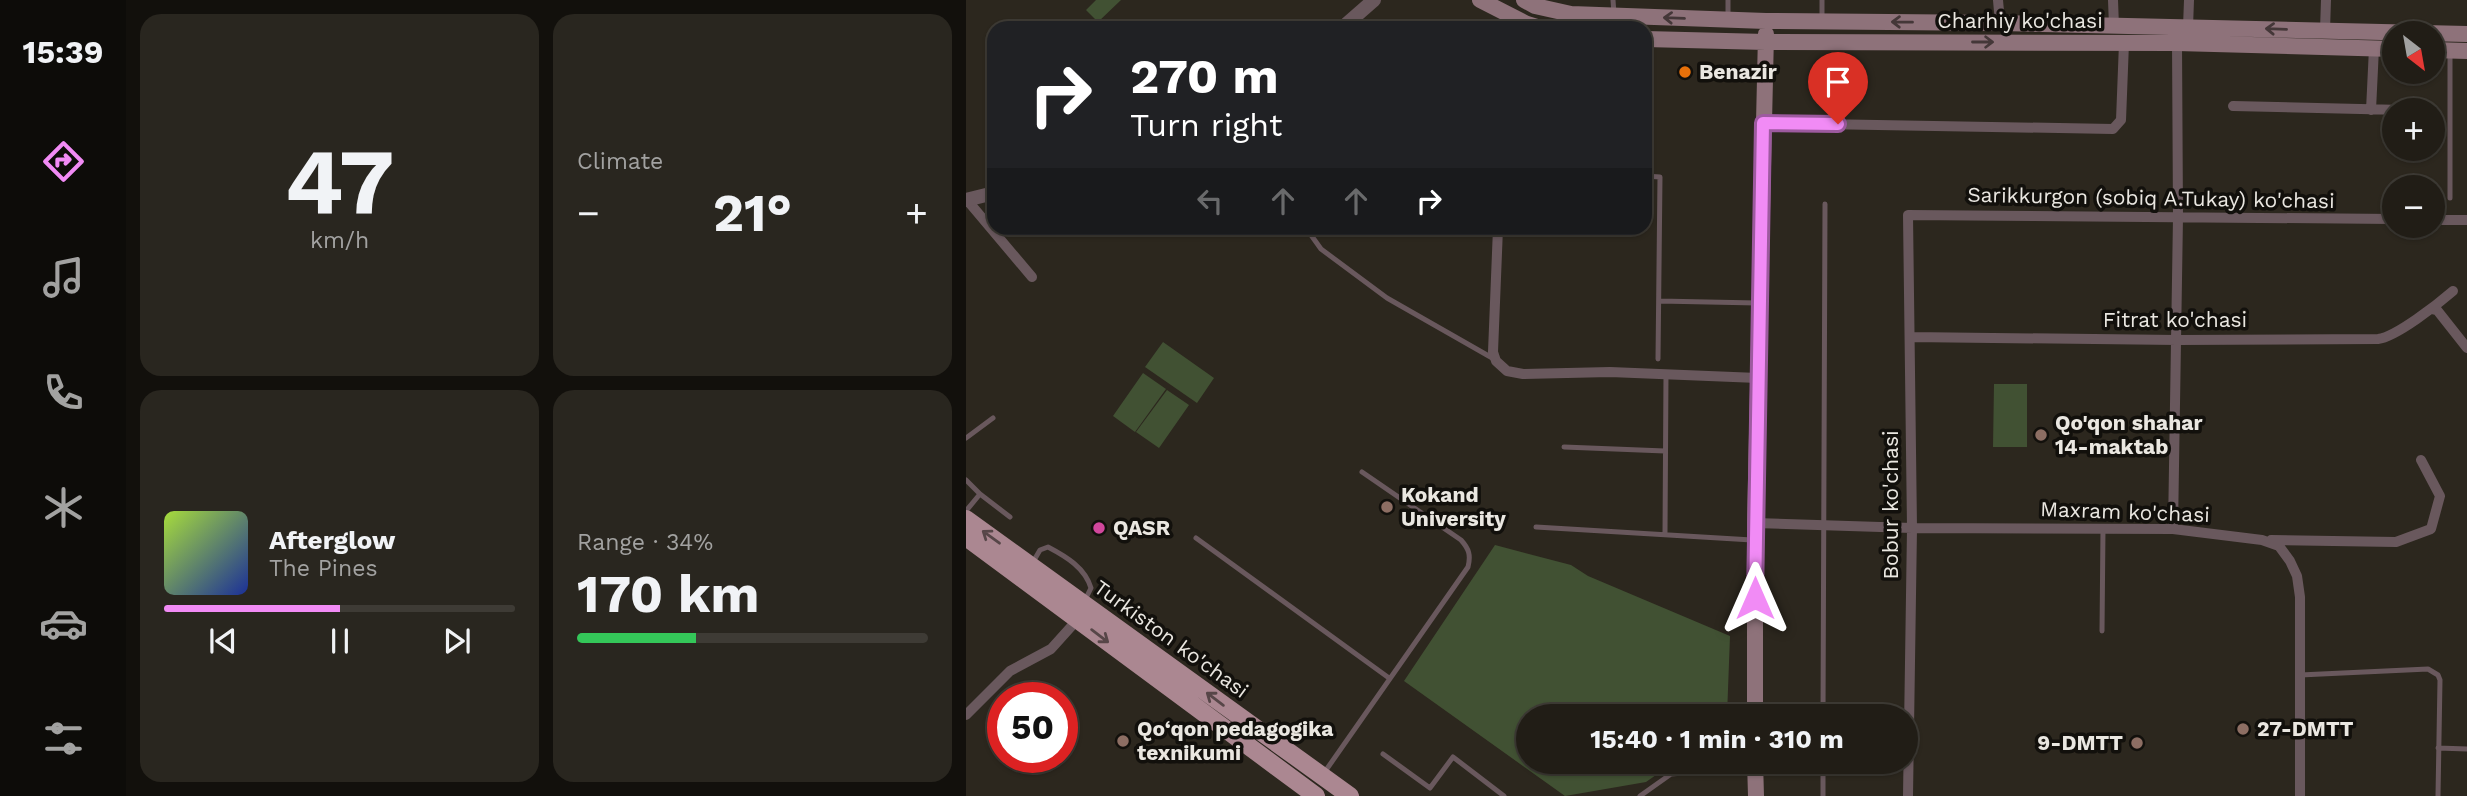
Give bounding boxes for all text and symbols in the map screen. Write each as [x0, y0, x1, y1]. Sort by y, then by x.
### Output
street label: Charhiy ko'chasi [1937, 8, 2103, 33]
one-way arrow [1663, 11, 1686, 24]
one-way arrow [1891, 15, 1914, 29]
north arrow [2382, 21, 2445, 84]
map controls [2382, 21, 2445, 238]
one-way arrow [2265, 22, 2288, 36]
text: 15:39 [23, 33, 103, 71]
one-way arrow [1971, 35, 1994, 49]
text: 270 m [1130, 47, 1279, 105]
icon: right [1015, 49, 1106, 140]
pin [1808, 52, 1868, 124]
place label: Benazir [1699, 59, 1777, 84]
icon: arrive [1819, 63, 1857, 101]
marker: Benazir [1677, 64, 1693, 80]
button: + [2382, 98, 2445, 161]
text: Turn right [1130, 106, 1282, 144]
text: 47 [285, 128, 394, 235]
icon: directions [39, 137, 88, 186]
text: Climate [577, 148, 663, 175]
button: − [2382, 175, 2445, 238]
icon: left [1191, 182, 1229, 220]
icon: ahead [1264, 182, 1302, 220]
icon: ahead [1337, 182, 1375, 220]
icon: right [1410, 182, 1448, 220]
street label: Sarikkurgon (sobiq A.Tukay) ko'chasi [1967, 182, 2335, 213]
text: 21° [713, 183, 792, 244]
text: − [577, 191, 600, 235]
text: + [905, 191, 928, 235]
text: km/h [310, 227, 369, 254]
icon: music [39, 253, 88, 302]
street label: Fitrat ko'chasi [2103, 307, 2247, 332]
icon: phone [39, 368, 88, 417]
place label: Qo'qon shahar 14-maktab [2055, 410, 2202, 459]
marker: Qo'qon shahar 14-maktab [2033, 427, 2049, 443]
street label: Bobur ko'chasi [1878, 430, 1903, 580]
place label: Kokand University [1401, 482, 1506, 531]
icon: climate [39, 483, 88, 532]
street label: Maxram ko'chasi [2040, 496, 2210, 527]
marker: Kokand University [1379, 499, 1395, 515]
place label: QASR [1113, 515, 1171, 540]
marker: QASR [1091, 520, 1107, 536]
text: Afterglow [269, 525, 395, 555]
text: Range · 34% [577, 529, 713, 556]
one-way arrow [982, 530, 1001, 544]
text: The Pines [269, 555, 378, 582]
position arrow [1718, 561, 1792, 635]
text: 170 km [577, 564, 759, 625]
street label: Turkiston ko'chasi [1089, 574, 1253, 703]
icon: car [39, 599, 88, 648]
icon: previous [204, 622, 242, 660]
icon: pause [321, 622, 359, 660]
icon: next [438, 622, 476, 660]
one-way arrow [1090, 629, 1109, 643]
speed limit sign: 50 [987, 682, 1078, 773]
one-way arrow [1206, 692, 1225, 706]
icon: filters [39, 714, 88, 763]
place label: Qo‘qon pedagogika texnikumi [1137, 716, 1334, 765]
place label: 27-DMTT [2257, 716, 2354, 741]
marker: 27-DMTT [2235, 721, 2251, 737]
text: 15:40 · 1 min · 310 m [1590, 724, 1844, 754]
place label: 9-DMTT [2037, 730, 2123, 755]
marker: Qo‘qon pedagogika texnikumi [1115, 733, 1131, 749]
marker: 9-DMTT [2129, 735, 2145, 751]

